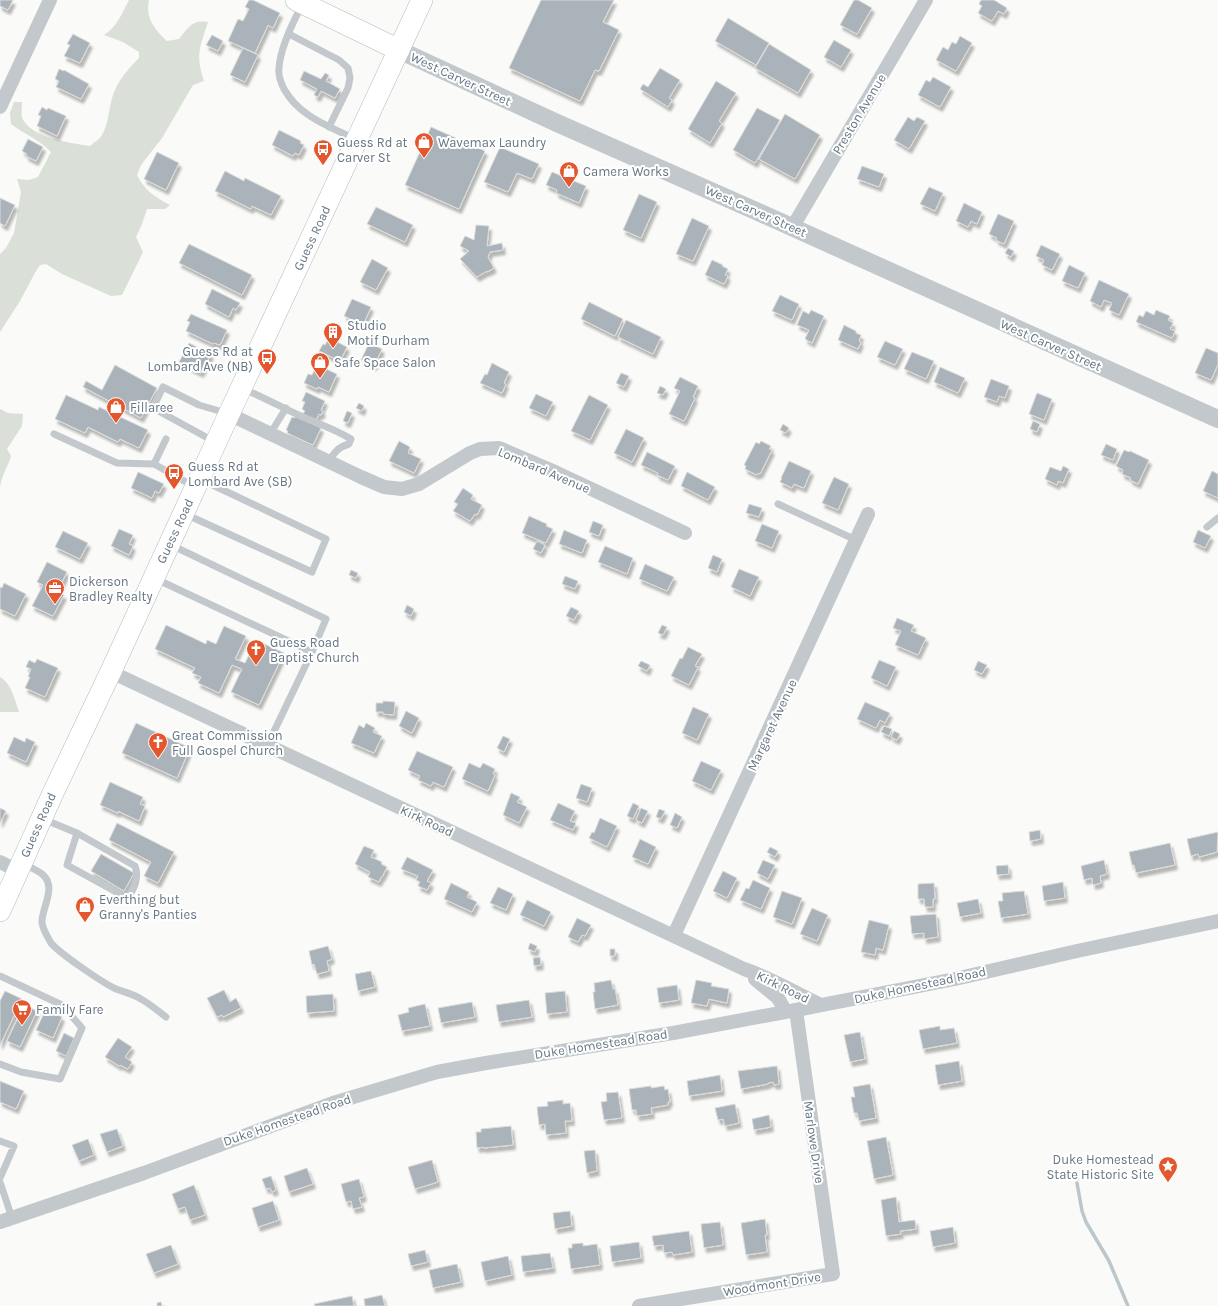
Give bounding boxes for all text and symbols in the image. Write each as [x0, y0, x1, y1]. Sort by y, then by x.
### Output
street label: West Carver Street [408, 49, 514, 109]
street label: Preston Avenue [829, 71, 889, 157]
shop icon: Wavemax Laundry [413, 131, 435, 159]
place label: Guess Rd at Carver St [337, 135, 408, 165]
place label: Wavemax Laundry [438, 135, 546, 150]
bus stop icon: Guess Rd at Carver St [312, 138, 334, 166]
shop icon: Camera Works [558, 160, 580, 188]
place label: Camera Works [583, 164, 669, 179]
street label: West Carver Street [703, 182, 809, 240]
street label: Guess Road [290, 203, 334, 273]
street label: West Carver Street [998, 316, 1104, 374]
place label: Studio Motif Durham [347, 318, 430, 348]
building icon: Studio Motif Durham [322, 321, 344, 349]
place label: Guess Rd at Lombard Ave (NB) [148, 344, 253, 374]
bus stop icon: Guess Rd at Lombard Ave (NB) [256, 347, 278, 375]
shop icon: Safe Space Salon [309, 351, 331, 379]
place label: Safe Space Salon [334, 355, 436, 370]
shop icon: Fillaree [105, 396, 127, 424]
place label: Fillaree [130, 400, 173, 415]
street label: Lombard Avenue [496, 444, 593, 496]
place label: Guess Rd at Lombard Ave (SB) [188, 459, 292, 489]
bus stop icon: Guess Rd at Lombard Ave (SB) [163, 462, 185, 490]
street label: Guess Road [153, 496, 197, 566]
place label: Dickerson Bradley Realty [69, 574, 152, 604]
office icon: Dickerson Bradley Realty [44, 577, 66, 605]
place label: Guess Road Baptist Church [270, 635, 359, 665]
church icon: Guess Road Baptist Church [245, 638, 267, 666]
street label: Margaret Avenue [744, 677, 800, 773]
place label: Great Commission Full Gospel Church [172, 728, 283, 758]
church icon: Great Commission Full Gospel Church [147, 731, 169, 759]
street label: Guess Road [17, 790, 59, 860]
street label: Kirk Road [398, 802, 456, 840]
place label: Everthing but Granny's Panties [99, 892, 197, 922]
shop icon: Everthing but Granny's Panties [74, 895, 96, 923]
street label: Duke Homestead Road [853, 964, 987, 1006]
street label: Kirk Road [754, 968, 812, 1006]
supermarket icon: Family Fare [11, 998, 33, 1026]
place label: Family Fare [36, 1002, 104, 1017]
street label: Duke Homestead Road [533, 1026, 669, 1062]
street label: Duke Homestead Road [221, 1091, 353, 1149]
street label: Marlowe Drive [801, 1100, 827, 1185]
place label: Duke Homestead State Historic Site [1046, 1152, 1154, 1182]
place icon: Duke Homestead State Historic Site [1157, 1155, 1179, 1183]
street label: Woodmont Drive [722, 1269, 822, 1299]

